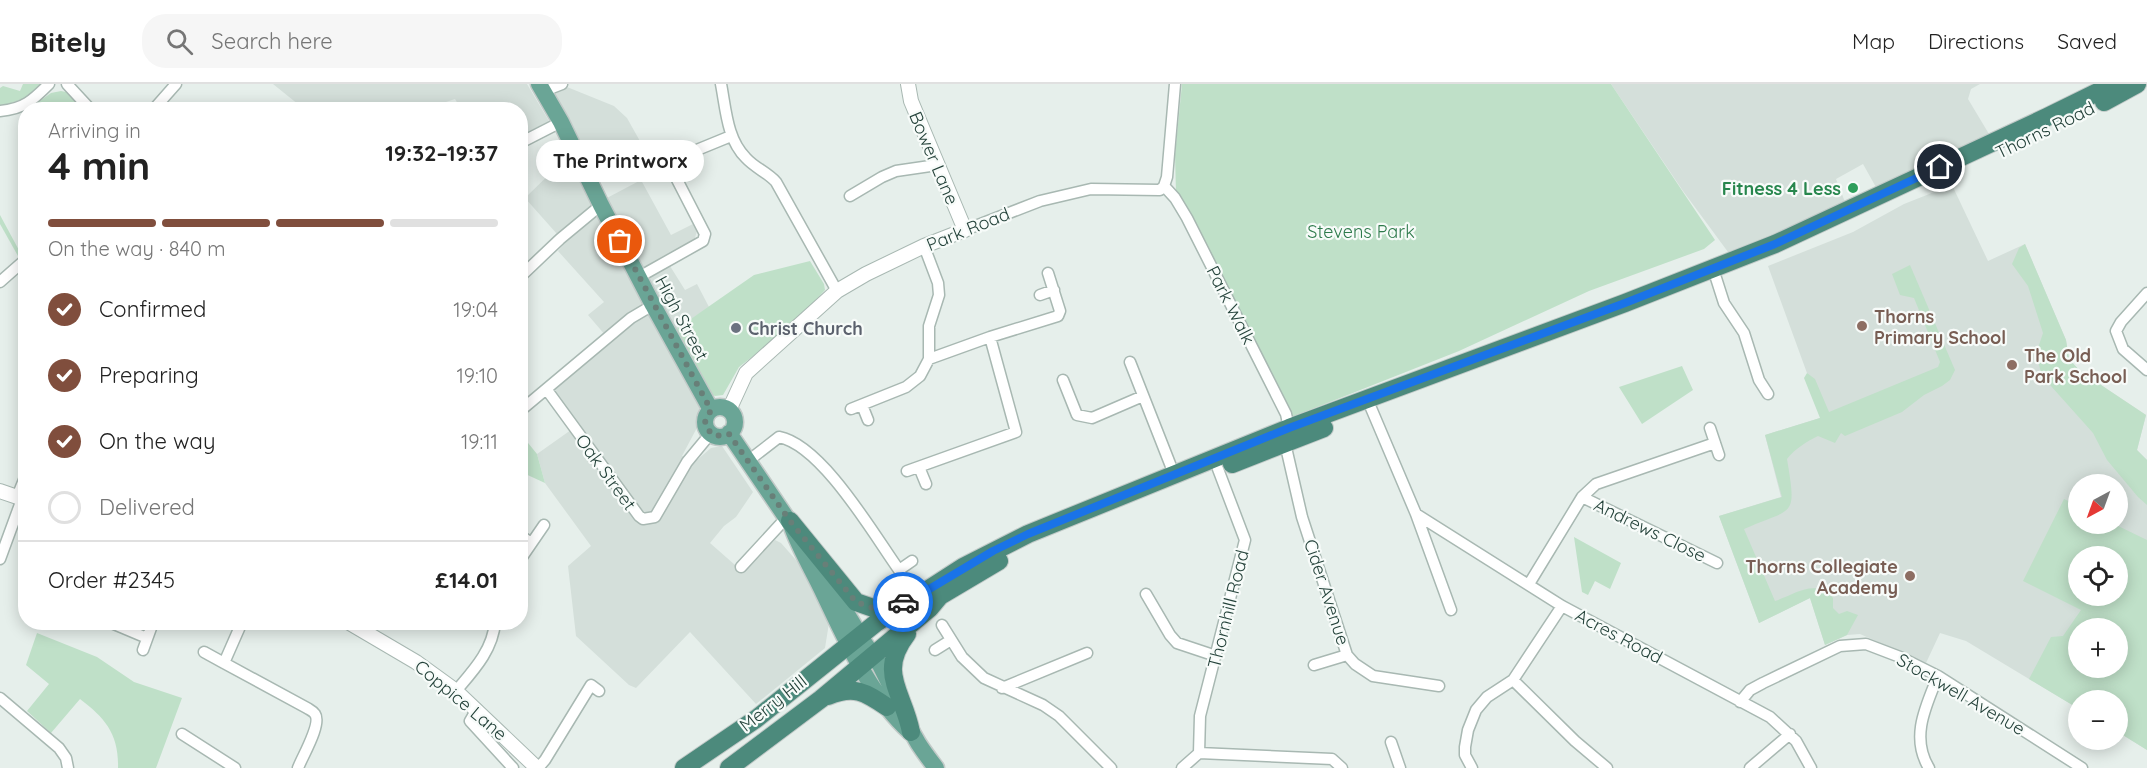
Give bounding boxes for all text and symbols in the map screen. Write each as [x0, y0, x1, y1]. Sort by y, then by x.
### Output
search box [142, 14, 562, 68]
text: Bitely [30, 24, 106, 59]
icon: search [163, 25, 196, 58]
text: Search here [211, 27, 333, 55]
text: Map [1852, 28, 1895, 54]
text: Directions [1928, 28, 2024, 54]
text: Saved [2057, 28, 2117, 54]
street label: Thorns Road [1992, 96, 2098, 164]
street label: Bower Lane [904, 108, 964, 208]
text: Arriving in [48, 118, 141, 143]
text: 19:32–19:37 [385, 139, 498, 167]
callout: The Printworx [536, 139, 704, 181]
text: 4 min [48, 141, 150, 190]
pin [1914, 141, 1965, 192]
text: The Printworx [553, 148, 687, 173]
icon: home [1923, 150, 1956, 183]
place label: Fitness 4 Less [1722, 177, 1841, 200]
marker: Fitness 4 Less [1846, 181, 1860, 195]
street label: Park Road [923, 202, 1013, 256]
pin [594, 215, 645, 266]
park label: Stevens Park [1307, 220, 1415, 243]
icon: bag [603, 224, 636, 257]
text: On the way · 840 m [48, 236, 226, 261]
street label: Park Walk [1201, 262, 1261, 348]
street label: High Street [650, 272, 714, 364]
icon: check [48, 293, 81, 326]
text: Confirmed [99, 295, 206, 323]
text: 19:04 [453, 297, 498, 322]
place label: Thorns Primary School [1874, 305, 2006, 349]
place label: Christ Church [748, 317, 863, 340]
marker: Thorns Primary School [1855, 319, 1869, 333]
marker: Christ Church [729, 321, 743, 335]
place label: The Old Park School [2024, 344, 2127, 388]
marker: The Old Park School [2005, 358, 2019, 372]
icon: check [48, 359, 81, 392]
text: Preparing [99, 361, 199, 389]
text: 19:10 [456, 363, 498, 388]
icon: check [48, 425, 81, 458]
text: On the way [99, 427, 215, 455]
text: 19:11 [461, 429, 498, 454]
street label: Oak Street [571, 429, 641, 515]
north arrow [2068, 474, 2128, 534]
map controls [2068, 474, 2128, 750]
text: Delivered [99, 493, 195, 521]
street label: Andrews Close [1590, 493, 1710, 567]
street label: Cider Avenue [1299, 536, 1355, 648]
button: locate [2068, 546, 2128, 606]
street label: Thornhill Road [1202, 547, 1254, 671]
place label: Thorns Collegiate Academy [1745, 555, 1898, 599]
text: Order #2345 [48, 566, 175, 594]
text: £14.01 [435, 566, 498, 594]
marker: Thorns Collegiate Academy [1903, 569, 1917, 583]
courier [873, 572, 933, 632]
icon: car [887, 586, 920, 619]
street label: Acres Road [1571, 603, 1667, 669]
button: + [2068, 618, 2128, 678]
street label: Stockwell Avenue [1893, 648, 2029, 740]
street label: Coppice Lane [410, 655, 512, 745]
street label: Merry Hill [735, 670, 811, 736]
button: − [2068, 690, 2128, 750]

